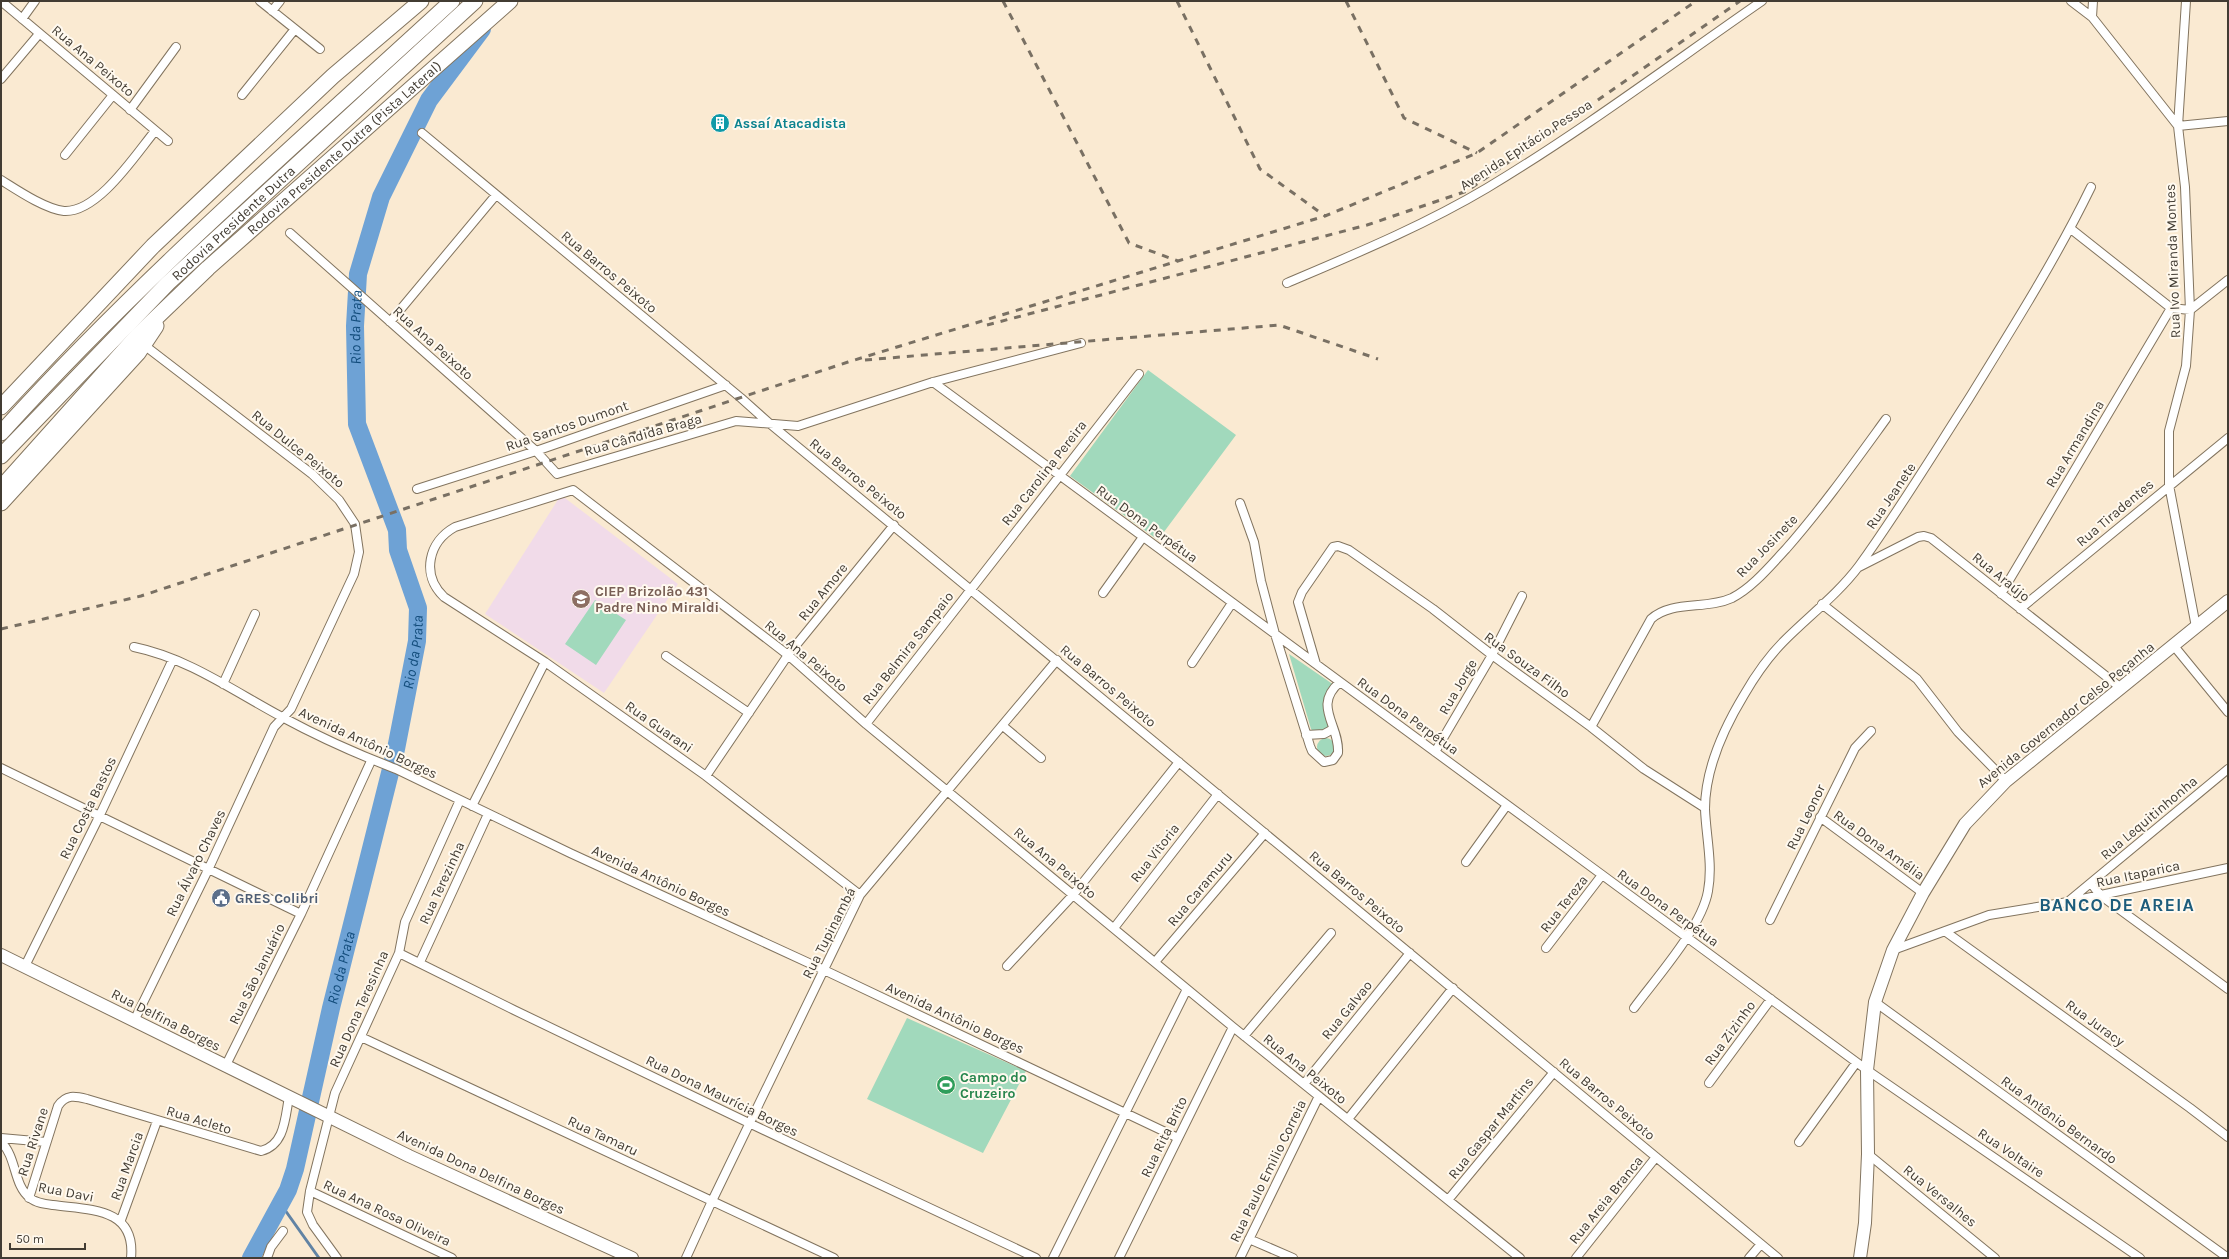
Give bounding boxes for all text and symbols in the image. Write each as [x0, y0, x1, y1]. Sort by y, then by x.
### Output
street label: Rua Ana Peixoto [48, 22, 138, 100]
street label: Rodovia Presidente Dutra (Pista Lateral) [243, 57, 445, 238]
street label: Avenida Epitácio Pessoa [1457, 96, 1595, 194]
building icon: Assaí Atacadista [709, 112, 731, 134]
place label: Assaí Atacadista [734, 115, 846, 132]
street label: Rodovia Presidente Dutra [168, 162, 298, 284]
street label: Rua Ivo Miranda Montes [2162, 184, 2184, 338]
street label: Rua Barros Peixoto [558, 227, 660, 317]
water label: Rio da Prata [346, 290, 366, 365]
street label: Rua Ana Peixoto [389, 302, 477, 384]
street label: Rua Santos Dumont [503, 397, 631, 455]
street label: Rua Armandina [2042, 397, 2108, 491]
street label: Rua Dulce Peixoto [248, 406, 348, 492]
street label: Rua Cândida Braga [582, 410, 704, 460]
street label: Rua Carolina Pereira [998, 417, 1090, 529]
street label: Rua Barros Peixoto [806, 435, 910, 523]
street label: Rua Jeanete [1862, 459, 1920, 533]
street label: Rua Tiradentes [2073, 476, 2157, 550]
street label: Rua Dona Perpétua [1093, 481, 1201, 567]
street label: Rua Josinete [1733, 511, 1801, 581]
street label: Rua Araújo [1969, 549, 2033, 605]
street label: Rua Amore [795, 560, 851, 624]
place label: CIEP Brizolão 431 Padre Nino Miraldi [595, 583, 719, 616]
school or university icon: CIEP Brizolão 431 Padre Nino Miraldi [570, 588, 592, 610]
street label: Rua Belmira Sampaio [859, 588, 957, 708]
water label: Rio da Prata [399, 615, 427, 691]
street label: Rua Ana Peixoto [761, 617, 851, 695]
street label: Rua Souza Filho [1481, 628, 1573, 702]
street label: Avenida Governador Celso Peçanha [1974, 638, 2158, 792]
street label: Rua Barros Peixoto [1057, 641, 1159, 731]
street label: Rua Jorge [1435, 656, 1481, 718]
street label: Rua Dona Perpétua [1354, 673, 1462, 759]
street label: Rua Guarani [622, 697, 696, 757]
street label: Avenida Antônio Borges [296, 703, 440, 783]
street label: Rua Costa Bastos [56, 754, 120, 862]
street label: Rua Lequitinhonha [2097, 773, 2201, 863]
street label: Rua Leonor [1783, 781, 1830, 852]
street label: Rua Álvaro Chaves [162, 806, 229, 919]
street label: Rua Dona Amélia [1830, 806, 1928, 884]
street label: Rua Vitoria [1127, 820, 1183, 886]
street label: Rua Ana Peixoto [1010, 824, 1100, 902]
street label: Rua Terezinha [416, 839, 468, 927]
street label: Avenida Antônio Borges [589, 841, 733, 921]
street label: Rua Barros Peixoto [1306, 847, 1408, 937]
street label: Rua Caramuru [1164, 848, 1236, 930]
street label: Rua Itaparica [2095, 857, 2181, 891]
street label: Rua Dona Perpétua [1614, 865, 1722, 951]
street label: Rua Tereza [1536, 872, 1592, 936]
street label: Rua Tupinambá [799, 884, 859, 982]
public building icon: GRES Colibri [210, 887, 232, 909]
place label: GRES Colibri [235, 890, 319, 907]
district label: BANCO DE AREIA [2039, 894, 2195, 916]
street label: Rua Sāo Januário [225, 921, 289, 1027]
water label: Rio da Prata [323, 929, 359, 1006]
street label: Rua Dona Teresinha [326, 948, 392, 1070]
street label: Rua Galvao [1318, 977, 1376, 1043]
street label: Avenida Antônio Borges [883, 978, 1027, 1058]
street label: Rua Delfina Borges [108, 985, 224, 1055]
street label: Rua Juracy [2062, 996, 2128, 1050]
street label: Rua Zizinho [1701, 997, 1759, 1069]
street label: Rua Ana Peixoto [1260, 1030, 1350, 1108]
street label: Rua Dona Maurícia Borges [643, 1052, 801, 1140]
street label: Rua Barros Peixoto [1556, 1054, 1658, 1144]
place label: Campo do Cruzeiro [960, 1069, 1027, 1102]
street label: Rua Antônio Bernardo [1998, 1072, 2120, 1168]
sports icon: Campo do Cruzeiro [935, 1074, 957, 1096]
street label: Rua Gaspar Martins [1445, 1074, 1537, 1182]
street label: Rua Rita Brito [1137, 1094, 1191, 1180]
street label: Rua Paulo Emilio Correia [1226, 1097, 1310, 1245]
street label: Rua Acleto [164, 1102, 234, 1138]
street label: Rua Rivane [14, 1106, 52, 1178]
street label: Rua Tamaru [565, 1112, 641, 1160]
street label: Rua Voltaire [1975, 1125, 2047, 1181]
street label: Avenida Dona Delfina Borges [395, 1126, 567, 1218]
street label: Rua Marcia [107, 1129, 147, 1203]
street label: Rua Areia Branca [1565, 1153, 1647, 1247]
street label: Rua Versalhes [1900, 1161, 1980, 1231]
street label: Rua Ana Rosa Oliveira [321, 1176, 453, 1250]
street label: Rua Davi [37, 1178, 95, 1206]
scale bar [10, 1225, 85, 1251]
text: 50 m [16, 1232, 44, 1246]

